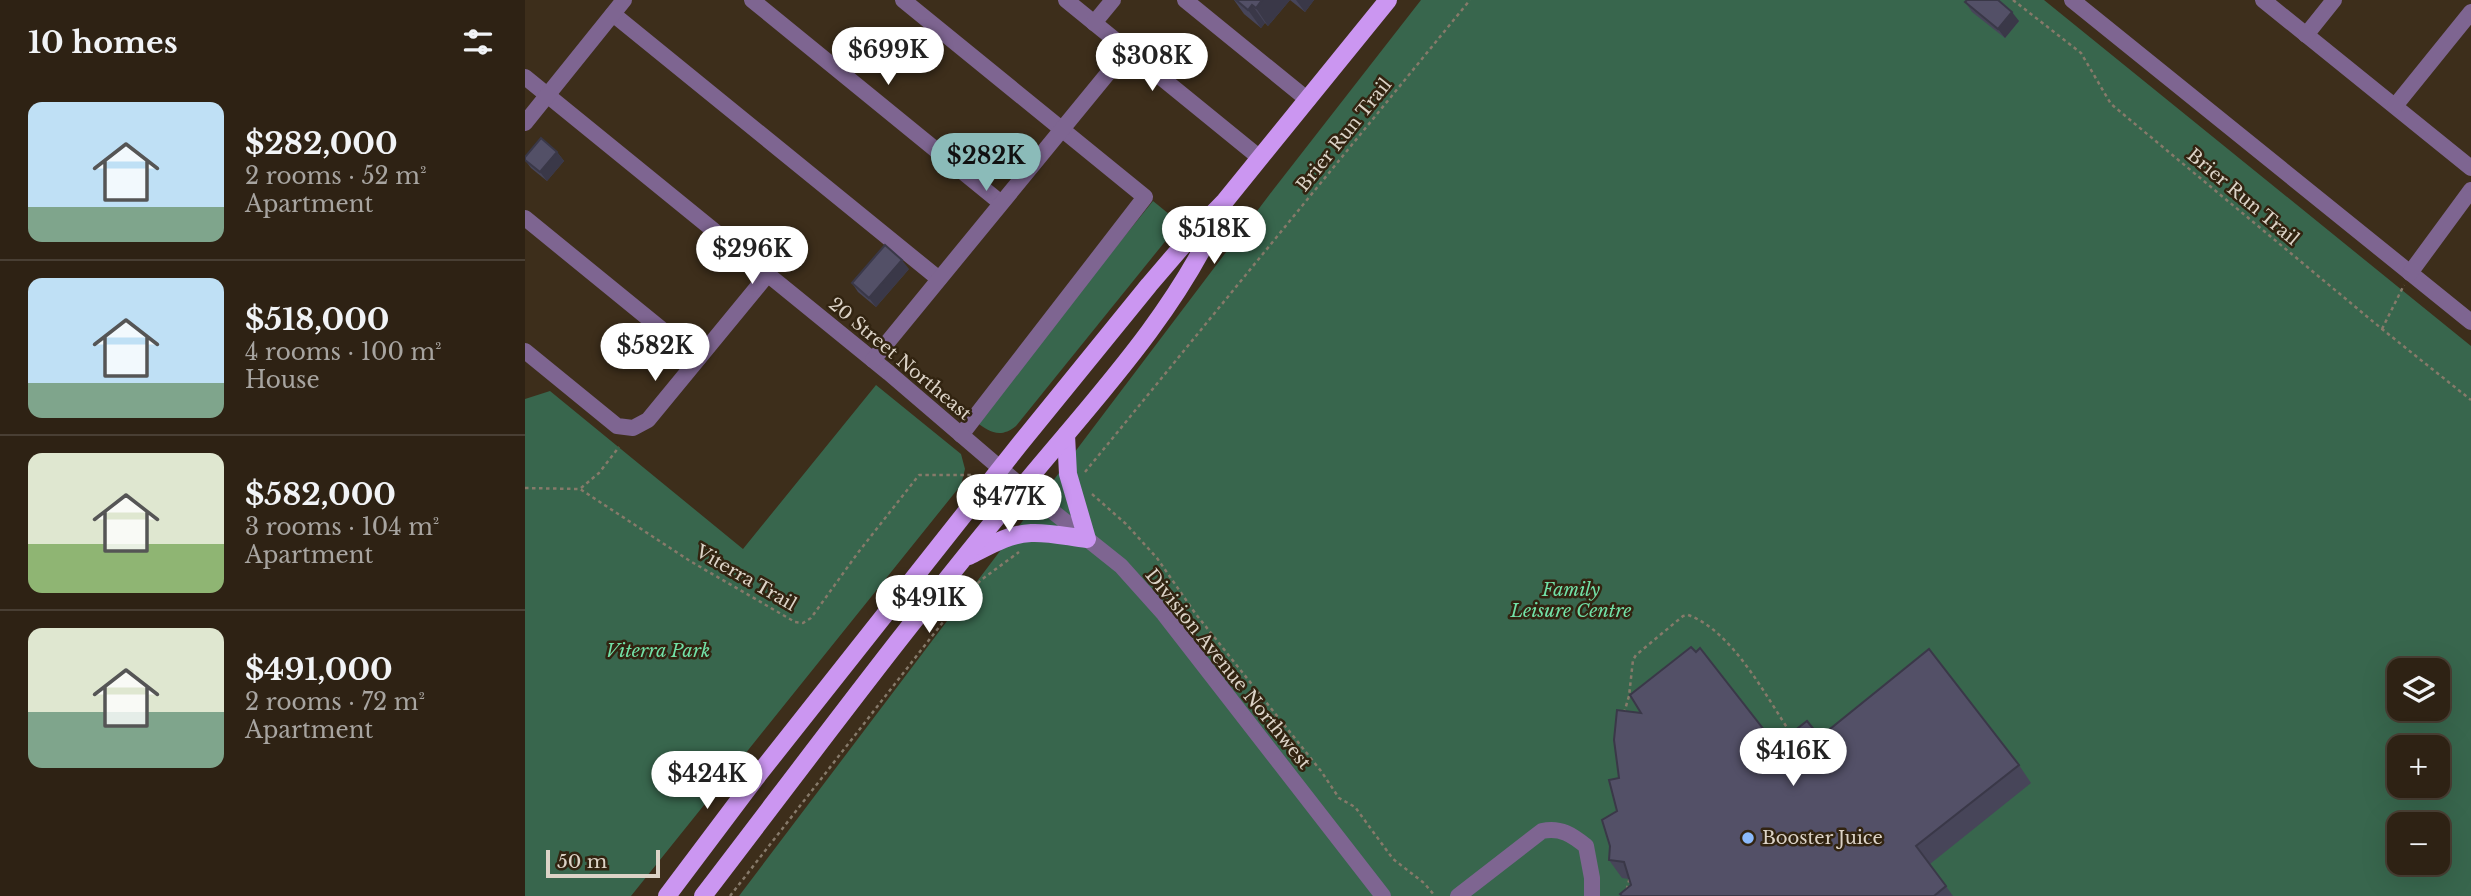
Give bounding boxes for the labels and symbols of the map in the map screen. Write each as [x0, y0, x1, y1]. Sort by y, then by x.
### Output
pin: $699K [839, 28, 937, 87]
pin: $308K [1103, 34, 1201, 93]
street label: Brier Run Trail [1292, 74, 1396, 196]
pin: $282K [937, 134, 1035, 193]
street label: Brier Run Trail [2183, 144, 2303, 250]
pin: $518K [1165, 206, 1263, 266]
pin: $296K [703, 226, 801, 286]
street label: 20 Street Northeast [824, 293, 976, 425]
pin: $582K [606, 324, 704, 383]
pin: $477K [960, 475, 1058, 534]
street label: Viterra Trail [691, 540, 800, 616]
street label: Division Avenue Northwest [1141, 565, 1316, 774]
pin: $491K [880, 576, 978, 635]
park label: Family Leisure Centre [1509, 579, 1632, 622]
park label: Viterra Park [606, 640, 710, 662]
pin: $416K [1744, 728, 1842, 788]
pin: $424K [658, 752, 756, 811]
place label: Booster Juice [1762, 827, 1883, 849]
marker: Booster Juice [1740, 830, 1756, 846]
scale bar [546, 847, 660, 879]

